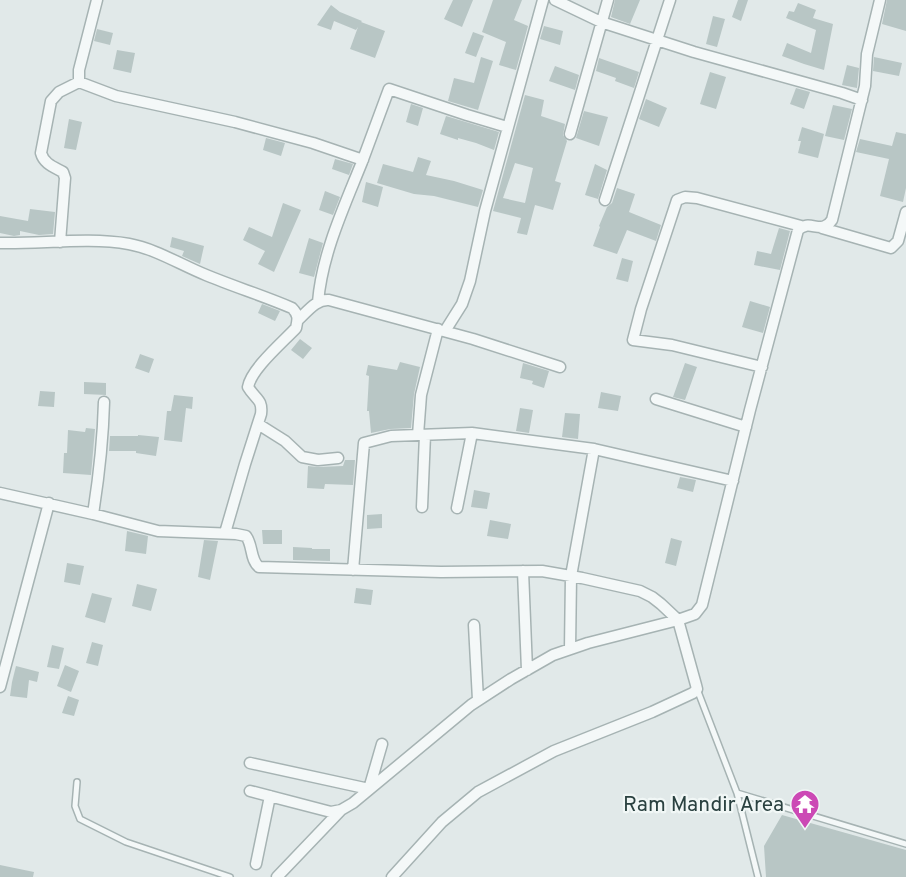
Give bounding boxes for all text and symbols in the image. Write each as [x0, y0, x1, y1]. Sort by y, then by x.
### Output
temple icon: Ram Mandir Area [789, 788, 821, 830]
place label: Ram Mandir Area [623, 792, 784, 819]

